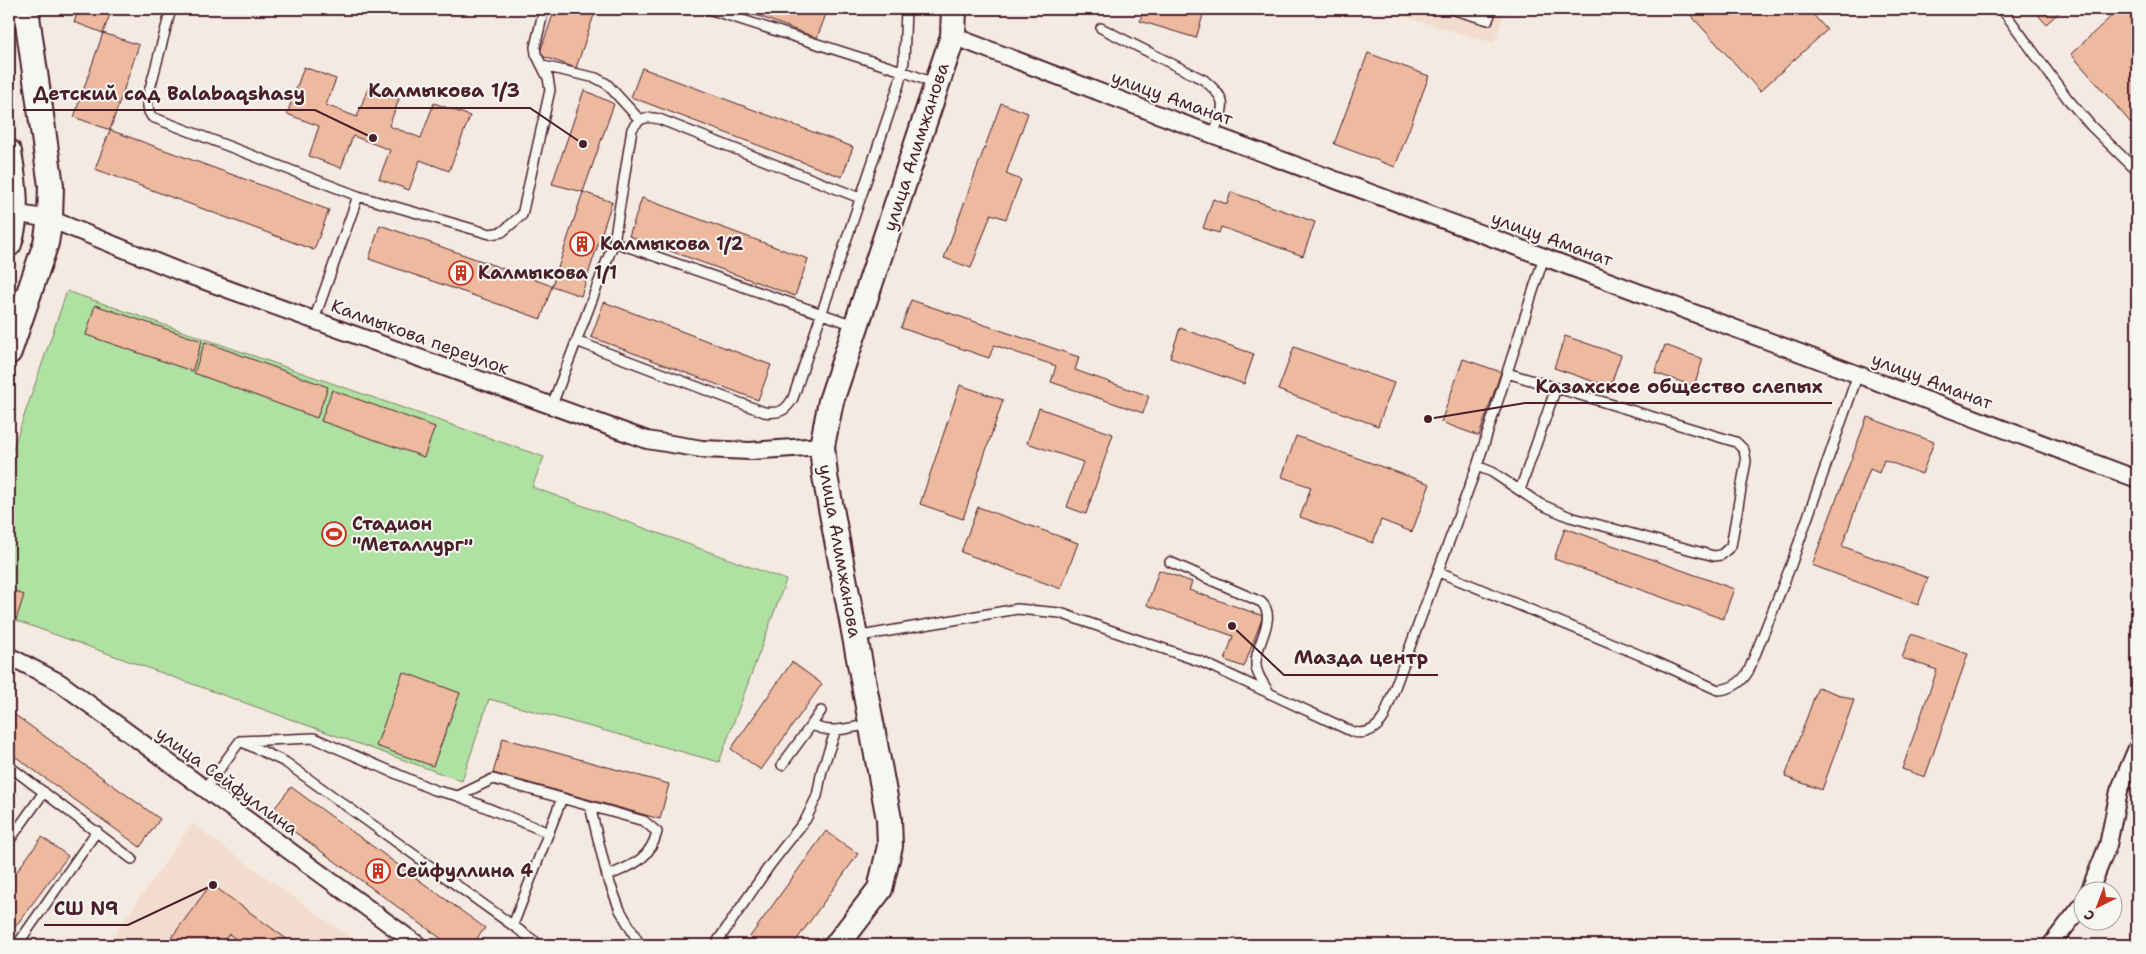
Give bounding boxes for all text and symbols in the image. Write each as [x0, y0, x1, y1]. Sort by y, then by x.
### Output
street label: улица Алимжанова [877, 60, 955, 234]
street label: улицу Аманат [1108, 65, 1237, 131]
callout: Калмыкова 1/3 [358, 74, 530, 108]
callout: Детский сад Balabaqshasy [23, 76, 315, 110]
text: Калмыкова 1/3 [368, 78, 520, 103]
text: Детский сад Balabaqshasy [33, 81, 305, 106]
street label: улицу Аманат [1488, 206, 1617, 272]
building icon: Калмыкова 1/2 [569, 231, 595, 257]
place label: Калмыкова 1/2 [600, 232, 744, 256]
building icon: Калмыкова 1/1 [448, 260, 474, 286]
place label: Калмыкова 1/1 [478, 261, 617, 285]
street label: Калмыкова переулок [328, 294, 513, 381]
street label: улицу Аманат [1868, 347, 1997, 415]
callout: Казахское общество слепых [1525, 369, 1832, 403]
text: Казахское общество слепых [1535, 374, 1823, 399]
street label: улица Алимжанова [813, 462, 867, 640]
place label: Стадион "Металлург" [352, 512, 473, 557]
sports icon: Стадион "Металлург" [321, 521, 347, 547]
callout: Мазда центр [1284, 641, 1438, 675]
text: Мазда центр [1294, 645, 1428, 670]
street label: улица Сейфуллина [151, 721, 303, 841]
building icon: Сейфуллина 4 [365, 858, 391, 884]
place label: Сейфуллина 4 [396, 859, 533, 883]
north arrow [2074, 882, 2124, 932]
callout: СШ N9 [44, 891, 128, 925]
text: СШ N9 [54, 896, 118, 921]
text: С [2080, 906, 2099, 925]

